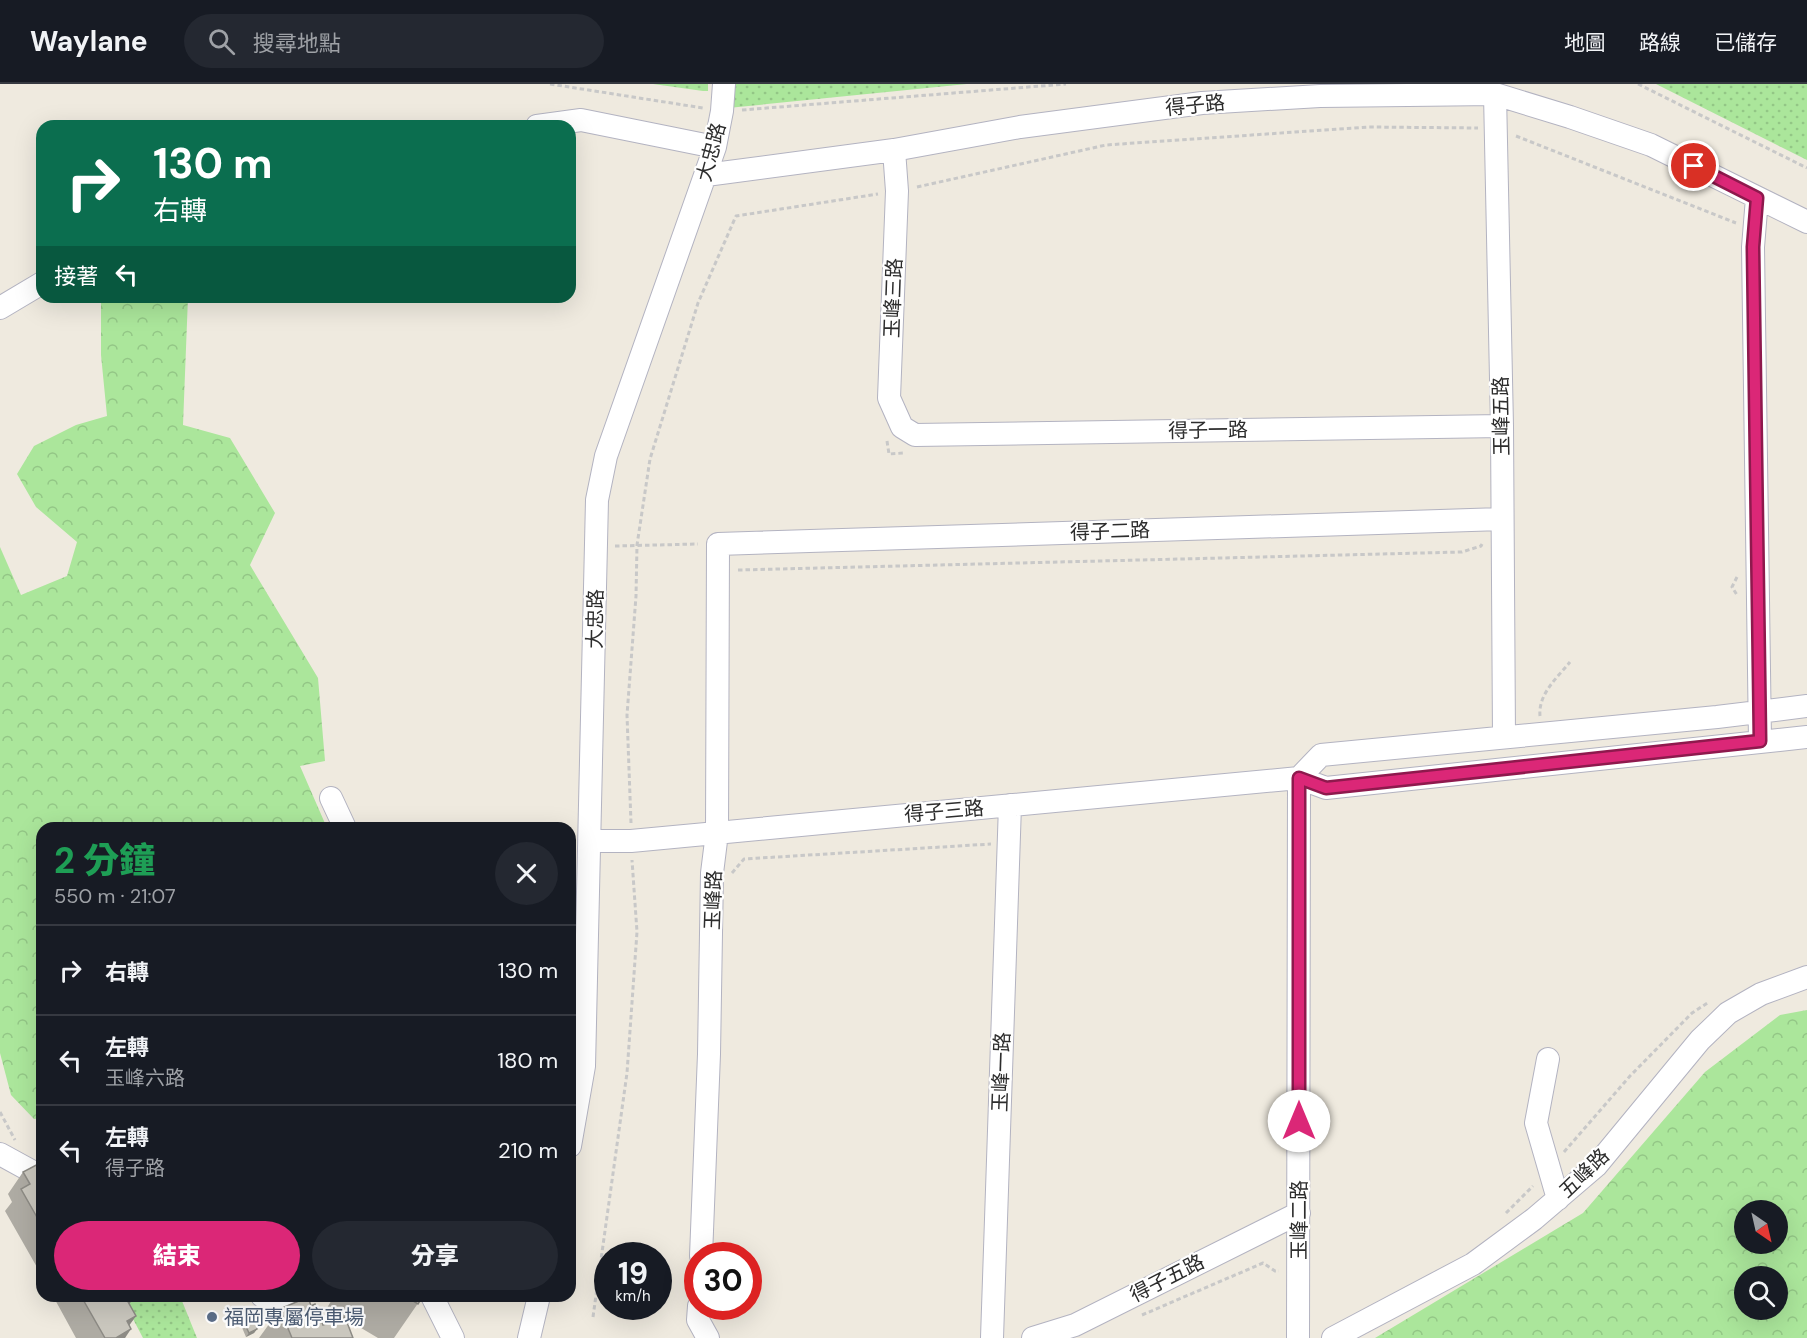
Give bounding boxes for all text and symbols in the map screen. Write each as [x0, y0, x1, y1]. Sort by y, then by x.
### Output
search box [184, 14, 604, 68]
text: Waylane [30, 23, 148, 60]
icon: search [205, 25, 238, 58]
text: 搜尋地點 [253, 29, 341, 58]
text: 地圖 [1564, 29, 1606, 57]
text: 路線 [1639, 29, 1681, 57]
text: 已儲存 [1714, 29, 1777, 57]
street label: 得子路 [1164, 89, 1226, 121]
street label: 大忠路 [691, 120, 731, 184]
text: 130 m [153, 136, 273, 191]
pin [1668, 140, 1719, 191]
icon: right [54, 144, 132, 222]
icon: arrive [1677, 149, 1710, 182]
text: 右轉 [153, 193, 207, 228]
icon: left [110, 258, 143, 291]
street label: 玉峰三路 [879, 258, 907, 338]
text: 接著 [54, 262, 98, 291]
street label: 玉峰五路 [1487, 376, 1515, 456]
street label: 得子一路 [1168, 416, 1248, 444]
street label: 得子二路 [1070, 517, 1150, 545]
street label: 大忠路 [581, 589, 609, 649]
street label: 得子三路 [903, 795, 985, 827]
text: 2 分鐘 [54, 837, 155, 884]
button: close [495, 842, 558, 905]
street label: 玉峰路 [699, 870, 727, 930]
text: 550 m · 21:07 [54, 883, 176, 909]
icon: right [54, 954, 87, 987]
text: 130 m [498, 956, 558, 985]
text: 右轉 [105, 958, 149, 987]
street label: 玉峰一路 [987, 1032, 1015, 1112]
text: 左轉 [105, 1033, 149, 1062]
icon: left [54, 1044, 87, 1077]
text: 180 m [497, 1046, 558, 1075]
text: 玉峰六路 [105, 1065, 185, 1091]
position arrow [1267, 1089, 1331, 1153]
text: 左轉 [105, 1123, 149, 1152]
icon: left [54, 1134, 87, 1167]
text: 210 m [498, 1136, 558, 1165]
street label: 五峰路 [1553, 1143, 1615, 1203]
text: 得子路 [105, 1155, 165, 1181]
street label: 玉峰二路 [1286, 1180, 1312, 1260]
north arrow [1734, 1200, 1788, 1254]
map controls [1734, 1200, 1788, 1320]
button: 結束 [54, 1221, 300, 1290]
button: 分享 [312, 1221, 558, 1290]
speed limit sign: 30 [684, 1242, 762, 1320]
street label: 得子五路 [1125, 1248, 1209, 1308]
text: 19 [618, 1254, 648, 1293]
button: search [1734, 1266, 1788, 1320]
text: km/h [615, 1286, 651, 1306]
place label: 福岡專屬停車場 [224, 1304, 364, 1330]
marker: 福岡專屬停車場 [205, 1310, 219, 1324]

